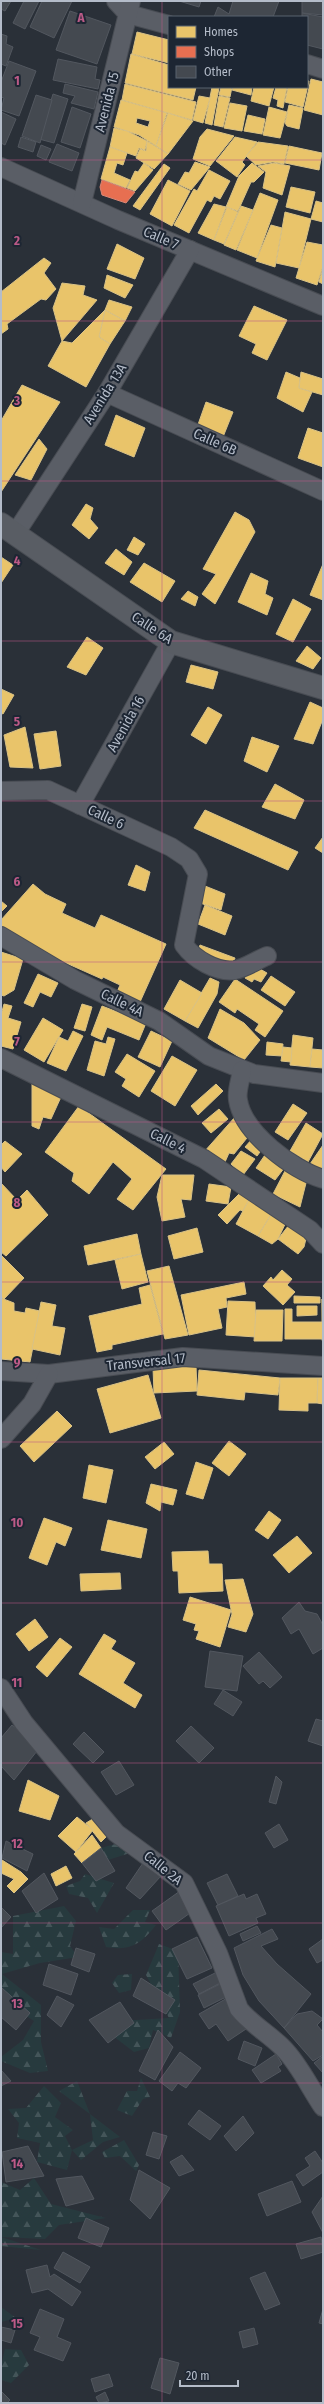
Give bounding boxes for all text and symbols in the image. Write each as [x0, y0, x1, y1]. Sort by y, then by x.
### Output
text: A [76, 10, 85, 25]
legend [168, 16, 308, 88]
text: Homes [204, 25, 238, 39]
text: Shops [204, 45, 234, 59]
text: Other [204, 65, 233, 79]
street label: Avenida 15 [91, 70, 123, 134]
text: 1 [14, 73, 20, 88]
street label: Calle 7 [141, 223, 182, 253]
text: 2 [13, 233, 20, 248]
street label: Avenida 13A [80, 360, 131, 427]
text: 3 [13, 393, 20, 408]
street label: Calle 6B [191, 425, 240, 459]
text: 4 [14, 553, 21, 568]
street label: Calle 6A [128, 608, 176, 648]
street label: Avenida 16 [104, 693, 148, 755]
text: 5 [14, 714, 20, 729]
street label: Calle 6 [85, 801, 127, 833]
text: 6 [14, 874, 21, 889]
street label: Calle 4A [98, 985, 147, 1021]
text: 7 [14, 1034, 20, 1049]
street label: Calle 4 [147, 1125, 189, 1157]
text: 8 [14, 1195, 21, 1210]
street label: Transversal 17 [106, 1349, 187, 1375]
text: 9 [14, 1355, 21, 1370]
text: 10 [11, 1515, 23, 1530]
text: 11 [12, 1675, 22, 1690]
text: 12 [11, 1836, 23, 1851]
street label: Calle 2A [140, 1847, 186, 1889]
text: 13 [11, 1996, 23, 2011]
text: 14 [11, 2156, 23, 2171]
text: 15 [11, 2316, 23, 2331]
scale bar [180, 2362, 238, 2388]
text: 20 m [186, 2369, 210, 2383]

